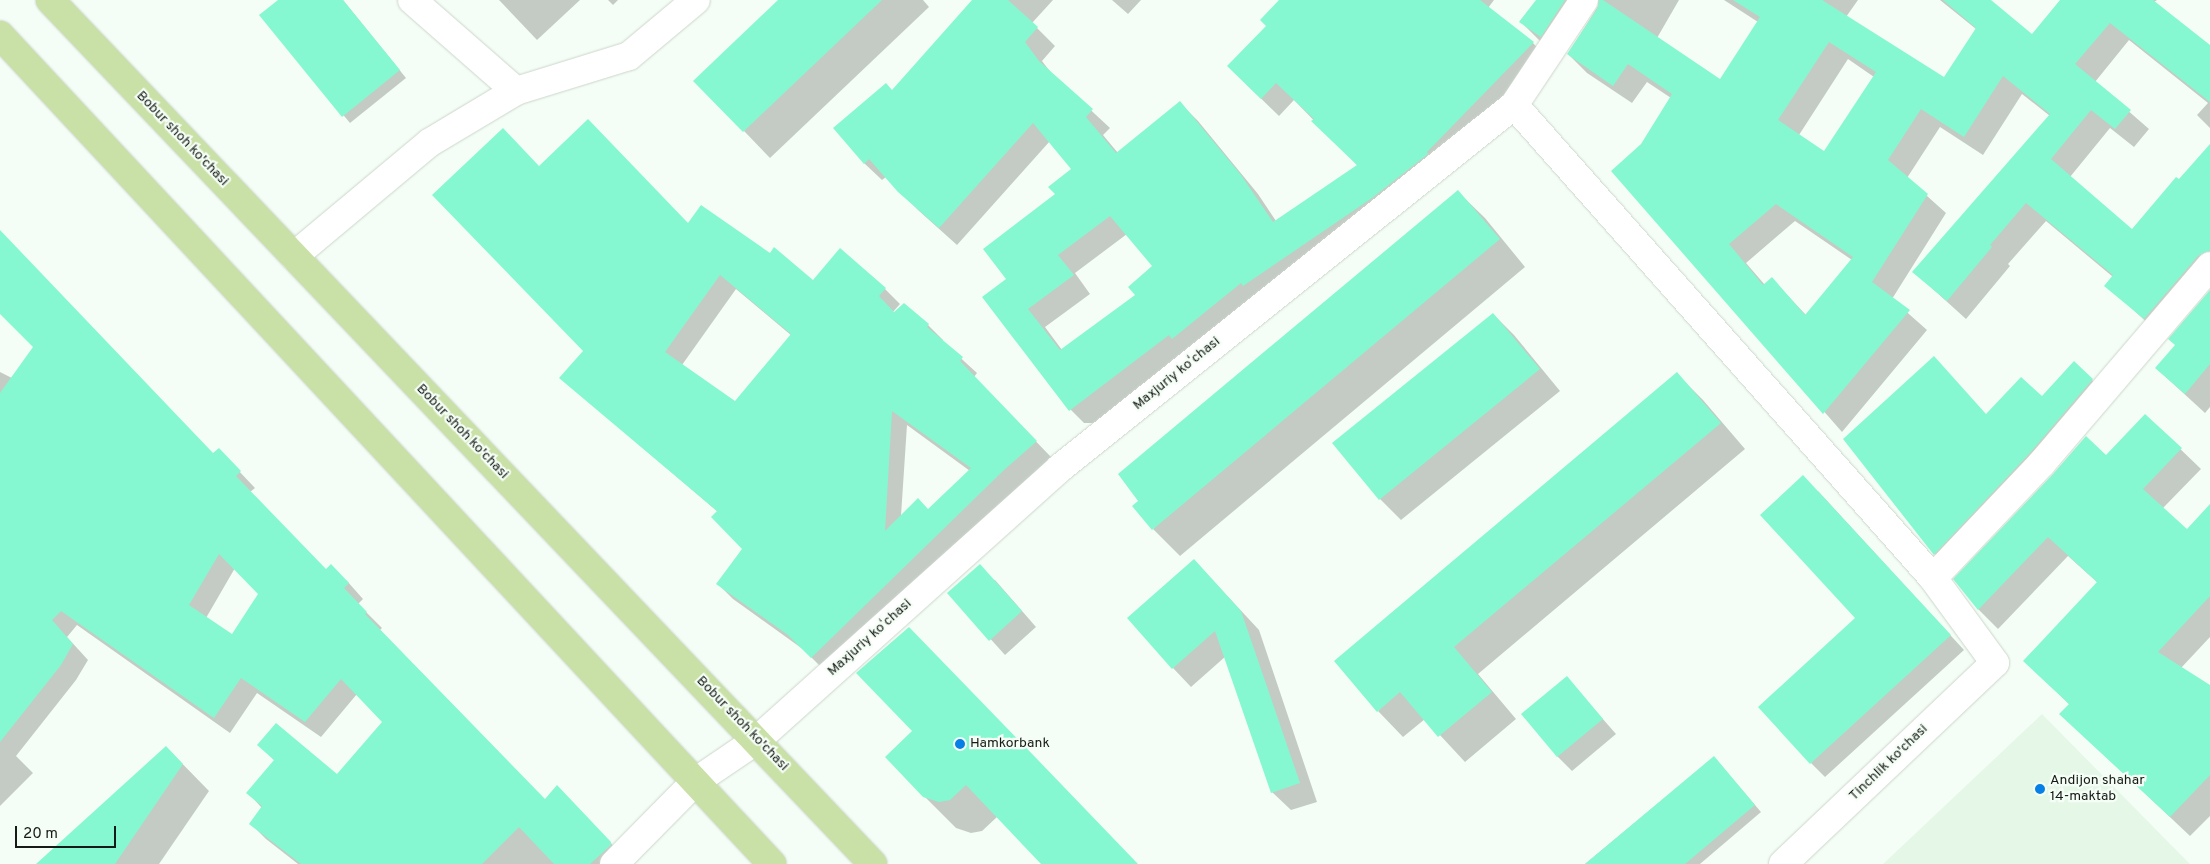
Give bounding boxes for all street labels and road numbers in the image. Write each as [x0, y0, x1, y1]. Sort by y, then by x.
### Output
street label: Bobur shoh ko'chasi [132, 88, 232, 190]
street label: Maxjuriy koʻchasi [1130, 334, 1224, 414]
street label: Bobur shoh ko'chasi [412, 381, 512, 483]
street label: Maxjuriy koʻchasi [825, 596, 915, 680]
street label: Bobur shoh ko'chasi [692, 673, 792, 775]
street label: Tinchlik ko'chasi [1846, 721, 1932, 805]

